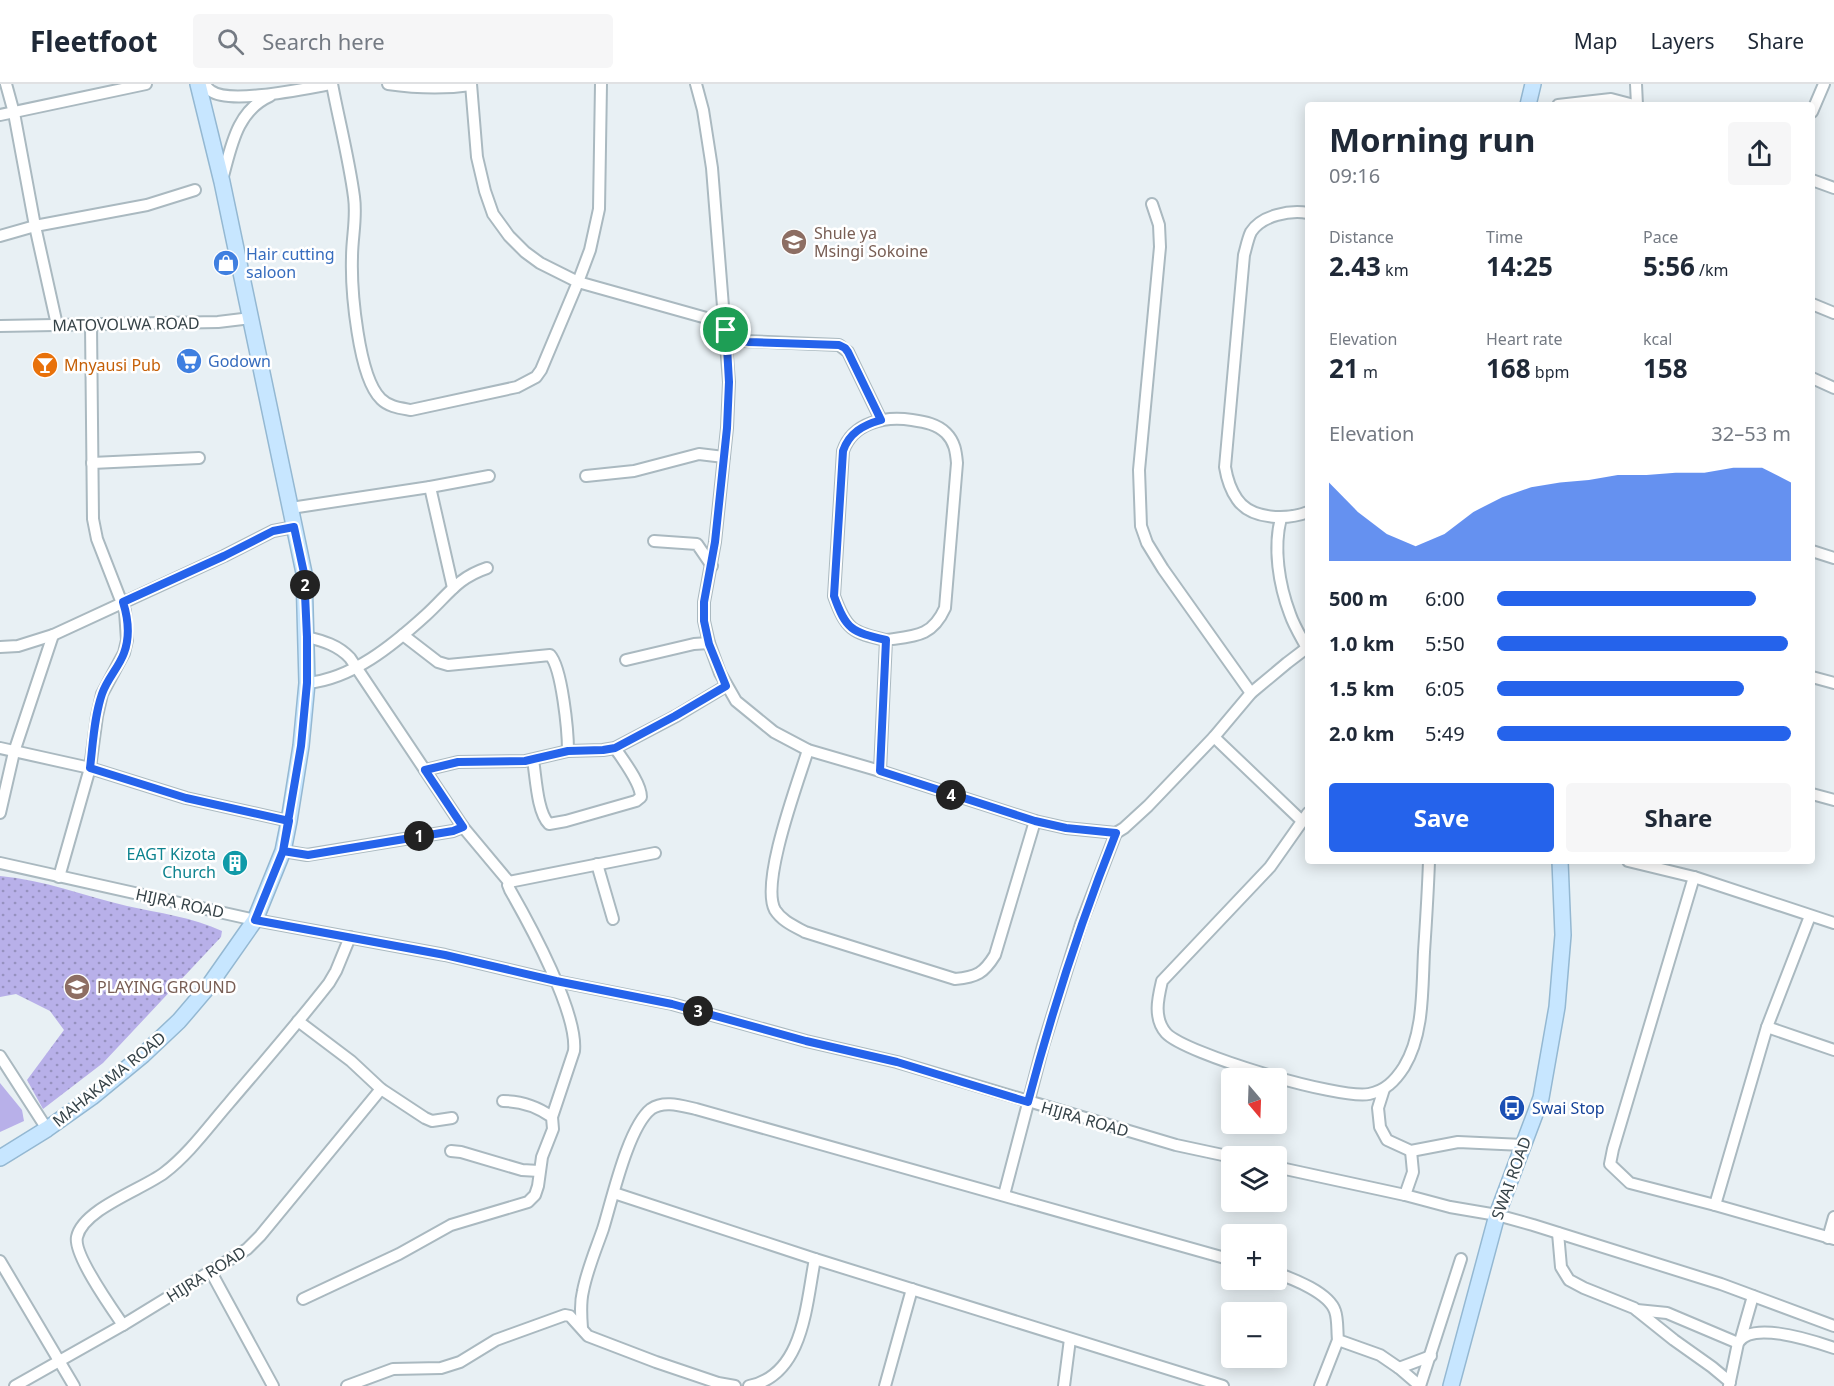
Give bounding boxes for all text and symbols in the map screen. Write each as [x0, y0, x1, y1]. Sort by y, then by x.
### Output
search box [193, 14, 613, 68]
text: Fleetfoot [30, 22, 157, 60]
icon: search [214, 25, 247, 58]
text: Search here [262, 26, 385, 56]
text: Map [1574, 27, 1618, 55]
text: Layers [1651, 27, 1715, 55]
text: Share [1748, 27, 1804, 55]
text: Morning run [1329, 117, 1535, 162]
button: share [1728, 122, 1791, 185]
text: 09:16 [1329, 162, 1380, 189]
place label: Shule ya Msingi Sokoine [814, 222, 928, 262]
text: Distance [1329, 226, 1394, 248]
text: Time [1486, 226, 1523, 248]
text: Pace [1643, 226, 1678, 248]
school or university icon: Shule ya Msingi Sokoine [779, 227, 809, 257]
place label: Hair cutting saloon [246, 243, 335, 283]
shop icon: Hair cutting saloon [211, 248, 241, 278]
text: 2.43 [1329, 248, 1381, 284]
text: 14:25 [1486, 248, 1553, 284]
text: 5:56 [1643, 248, 1695, 284]
text: km [1381, 259, 1409, 281]
text: /km [1695, 259, 1729, 281]
pin [700, 304, 751, 355]
street label: MATOVOLWA ROAD [52, 312, 200, 336]
icon: arrive [709, 313, 742, 346]
text: Elevation [1329, 328, 1397, 350]
text: Heart rate [1486, 328, 1562, 350]
text: kcal [1643, 328, 1672, 350]
supermarket icon: Godown [174, 346, 204, 376]
bar icon: Mnyausi Pub [30, 350, 60, 380]
place label: Godown [208, 350, 271, 372]
text: 21 [1329, 350, 1359, 386]
text: 168 [1486, 350, 1531, 386]
text: 158 [1643, 350, 1688, 386]
place label: Mnyausi Pub [64, 354, 161, 376]
text: m [1359, 361, 1378, 383]
text: bpm [1531, 361, 1569, 383]
text: Elevation [1329, 420, 1414, 447]
text: 32–53 m [1711, 420, 1791, 447]
pin: 2 [290, 570, 320, 600]
text: 2 [300, 574, 310, 596]
text: 500 m [1329, 585, 1388, 612]
text: 6:00 [1425, 585, 1465, 612]
text: 1.0 km [1329, 630, 1395, 657]
text: 5:50 [1425, 630, 1465, 657]
text: 1.5 km [1329, 675, 1395, 702]
text: 6:05 [1425, 675, 1465, 702]
text: 2.0 km [1329, 720, 1395, 747]
text: 5:49 [1425, 720, 1465, 747]
pin: 4 [936, 780, 966, 810]
button: Save [1329, 783, 1554, 852]
button: Share [1566, 783, 1791, 852]
text: 4 [946, 784, 956, 806]
pin: 1 [404, 821, 434, 851]
text: 1 [414, 825, 424, 847]
place label: EAGT Kizota Church [127, 843, 216, 883]
building icon: EAGT Kizota Church [220, 848, 250, 878]
street label: HIJRA ROAD [134, 883, 226, 923]
school or university icon: PLAYING GROUND [62, 972, 92, 1002]
place label: PLAYING GROUND [97, 976, 236, 998]
pin: 3 [683, 996, 713, 1026]
text: 3 [693, 1000, 703, 1022]
street label: MAHAKAMA ROAD [48, 1026, 170, 1132]
north arrow [1221, 1068, 1287, 1134]
map controls [1221, 1068, 1287, 1368]
bus stop icon: Swai Stop [1497, 1093, 1527, 1123]
street label: HIJRA ROAD [1039, 1096, 1131, 1142]
place label: Swai Stop [1532, 1097, 1605, 1119]
street label: SWAI ROAD [1486, 1133, 1536, 1223]
button: layers [1221, 1146, 1287, 1212]
button: + [1221, 1224, 1287, 1290]
street label: HIJRA ROAD [162, 1241, 250, 1307]
button: − [1221, 1302, 1287, 1368]

